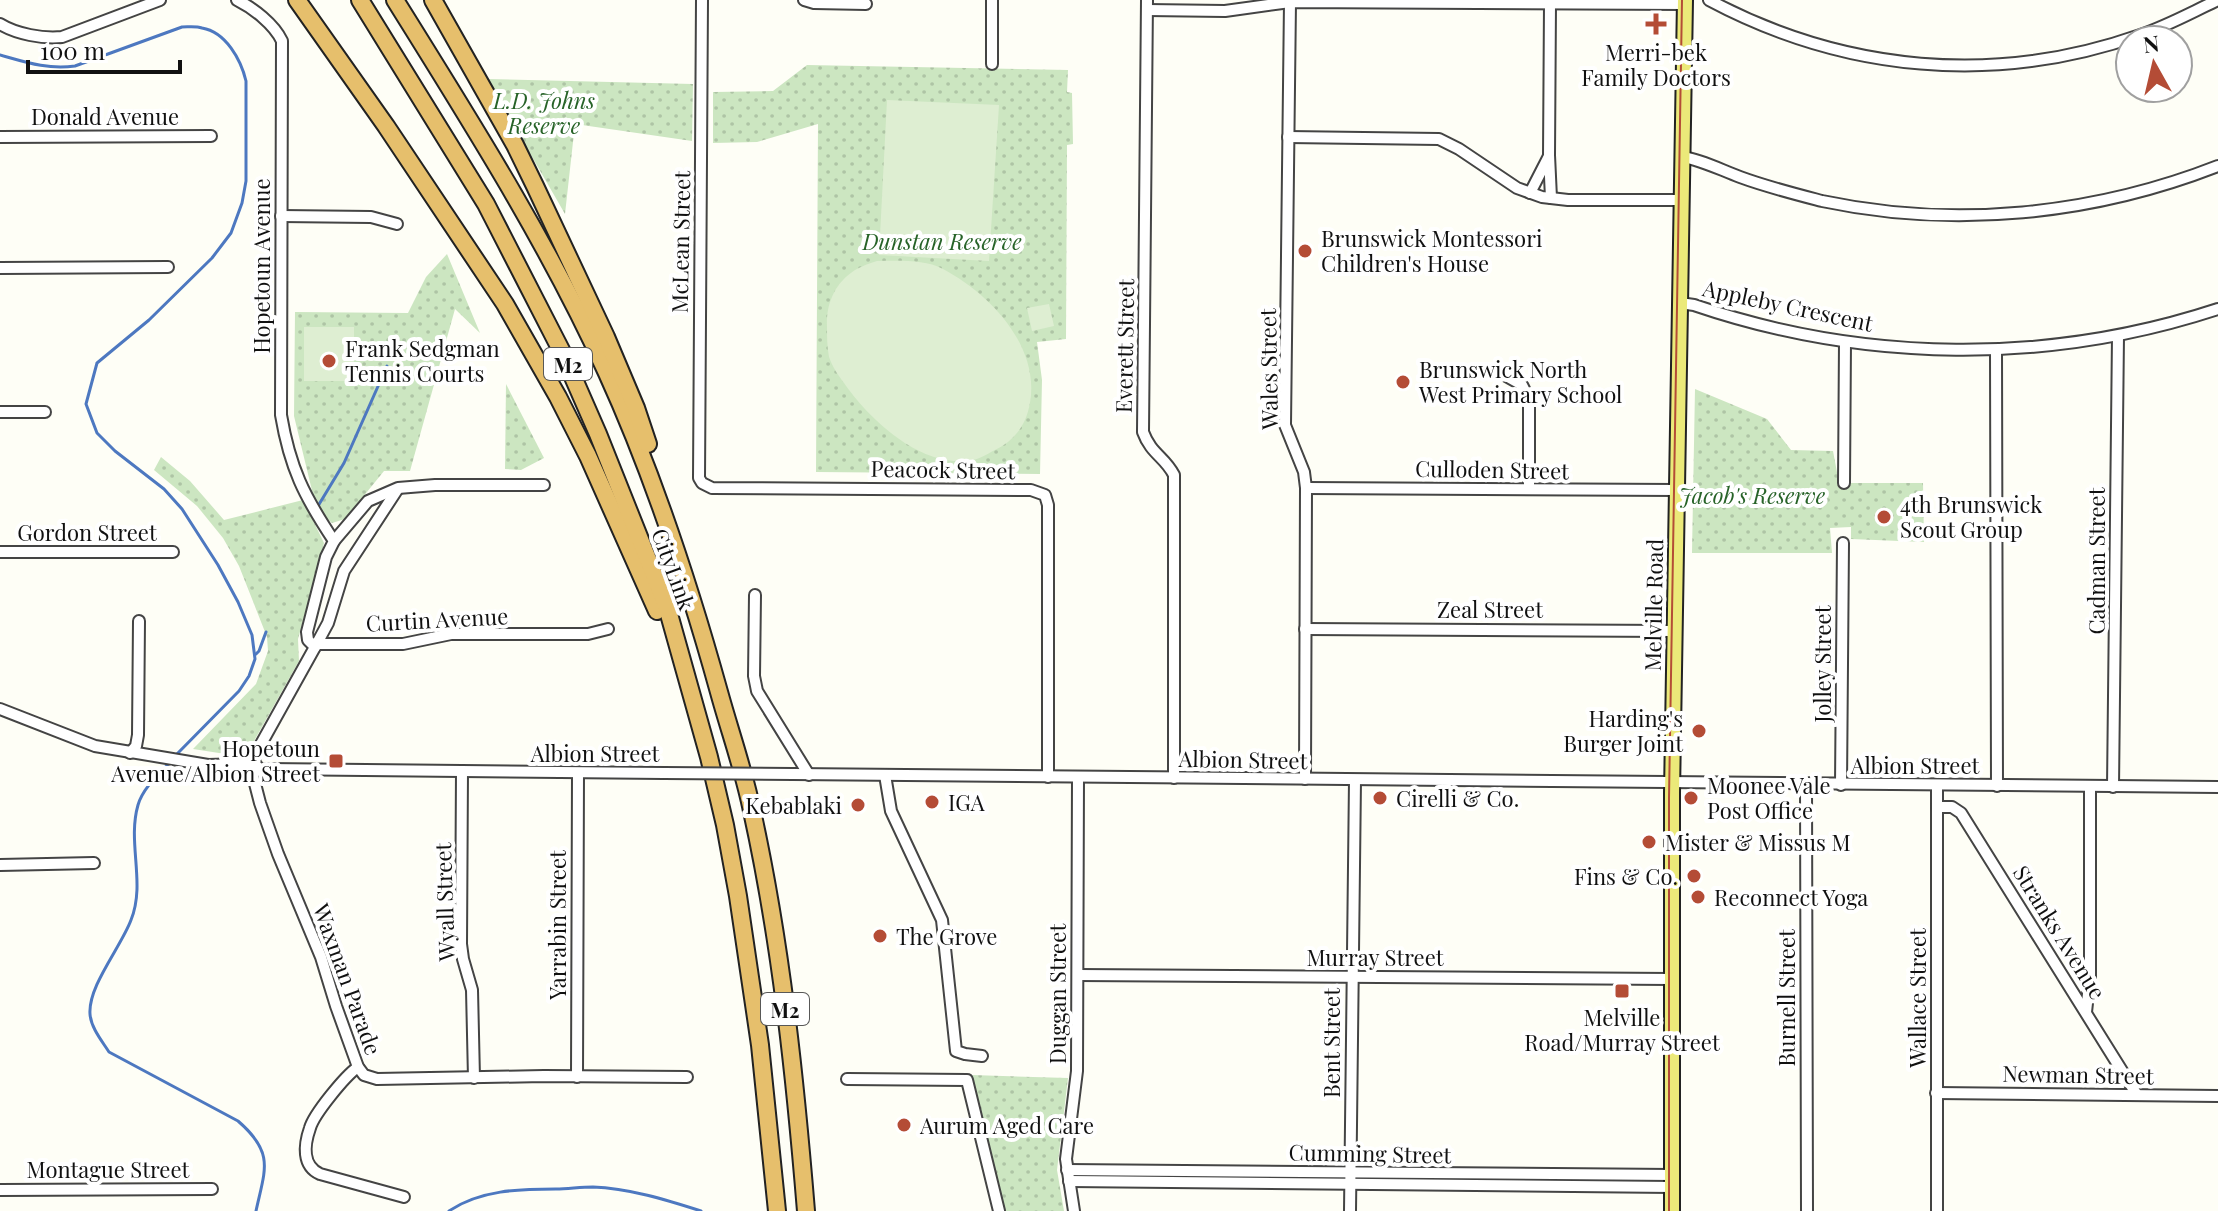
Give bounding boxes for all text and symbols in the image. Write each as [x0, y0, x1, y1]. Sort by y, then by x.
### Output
marker: Merri-bek Family Doctors [1645, 13, 1667, 35]
scale bar [28, 24, 180, 74]
north arrow [2114, 24, 2194, 104]
text: N [2141, 27, 2161, 59]
text: 100 m [40, 34, 105, 66]
place label: Merri-bek Family Doctors [1581, 37, 1731, 92]
park label: L.D. Johns Reserve [492, 85, 595, 140]
street label: Donald Avenue [31, 101, 179, 131]
street label: McLean Street [664, 169, 696, 313]
street label: Hopetoun Avenue [246, 178, 276, 354]
place label: Brunswick Montessori Children's House [1321, 223, 1542, 278]
park label: Dunstan Reserve [861, 226, 1022, 256]
marker: Brunswick Montessori Children's House [1296, 242, 1314, 260]
street label: Appleby Crescent [1699, 272, 1877, 338]
street label: Everett Street [1108, 277, 1140, 413]
street label: Wales Street [1252, 307, 1284, 431]
place label: Frank Sedgman Tennis Courts [345, 333, 500, 388]
road number: M2 [544, 348, 592, 380]
marker: Frank Sedgman Tennis Courts [320, 352, 338, 370]
place label: Brunswick North West Primary School [1418, 354, 1622, 409]
marker: Brunswick North West Primary School [1394, 373, 1412, 391]
street label: Peacock Street [870, 453, 1017, 485]
street label: Culloden Street [1415, 453, 1570, 485]
park label: Jacob's Reserve [1679, 480, 1826, 510]
street label: Cadman Street [2081, 486, 2111, 635]
place label: 4th Brunswick Scout Group [1900, 489, 2042, 544]
marker: 4th Brunswick Scout Group [1875, 508, 1893, 526]
street label: Gordon Street [17, 517, 158, 547]
street label: CityLink [645, 524, 703, 614]
street label: Melville Road [1637, 538, 1669, 671]
street label: Zeal Street [1437, 594, 1544, 624]
street label: Curtin Avenue [365, 600, 509, 638]
street label: Jolley Street [1807, 604, 1837, 723]
place label: Harding's Burger Joint [1563, 703, 1684, 758]
marker: Harding's Burger Joint [1690, 722, 1708, 740]
place label: Hopetoun Avenue/Albion Street [110, 733, 321, 788]
street label: Albion Street [530, 738, 661, 768]
street label: Albion Street [1177, 743, 1309, 775]
street label: Albion Street [1850, 750, 1981, 780]
marker: Hopetoun Avenue/Albion Street [327, 752, 345, 770]
place label: Moonee Vale Post Office [1707, 770, 1831, 825]
place label: Cirelli & Co. [1396, 783, 1519, 813]
place label: IGA [948, 787, 985, 817]
marker: Cirelli & Co. [1371, 789, 1389, 807]
marker: Moonee Vale Post Office [1682, 789, 1700, 807]
place label: Kebablaki [745, 790, 842, 820]
marker: IGA [923, 793, 941, 811]
marker: Kebablaki [849, 796, 867, 814]
place label: Mister & Missus M [1665, 827, 1851, 857]
marker: Mister & Missus M [1640, 833, 1658, 851]
street label: Wyall Street [427, 841, 461, 963]
street label: Yarrabin Street [542, 849, 572, 1001]
street label: Stranks Avenue [2007, 859, 2113, 1005]
place label: Fins & Co. [1574, 861, 1678, 891]
marker: Fins & Co. [1685, 867, 1703, 885]
place label: Reconnect Yoga [1714, 882, 1868, 912]
marker: Reconnect Yoga [1689, 888, 1707, 906]
street label: Waxman Parade [306, 898, 389, 1059]
place label: The Grove [896, 921, 998, 951]
street label: Duggan Street [1042, 923, 1072, 1064]
marker: The Grove [871, 927, 889, 945]
street label: Wallace Street [1902, 927, 1932, 1069]
street label: Burnell Street [1771, 928, 1801, 1067]
street label: Murray Street [1306, 942, 1445, 972]
marker: Melville Road/Murray Street [1613, 982, 1631, 1000]
street label: Bent Street [1316, 987, 1346, 1098]
road number: M2 [761, 993, 809, 1025]
place label: Melville Road/Murray Street [1524, 1002, 1721, 1057]
street label: Newman Street [2002, 1058, 2155, 1090]
place label: Aurum Aged Care [919, 1110, 1094, 1140]
marker: Aurum Aged Care [895, 1116, 913, 1134]
street label: Cumming Street [1288, 1137, 1453, 1169]
street label: Montague Street [27, 1154, 191, 1184]

